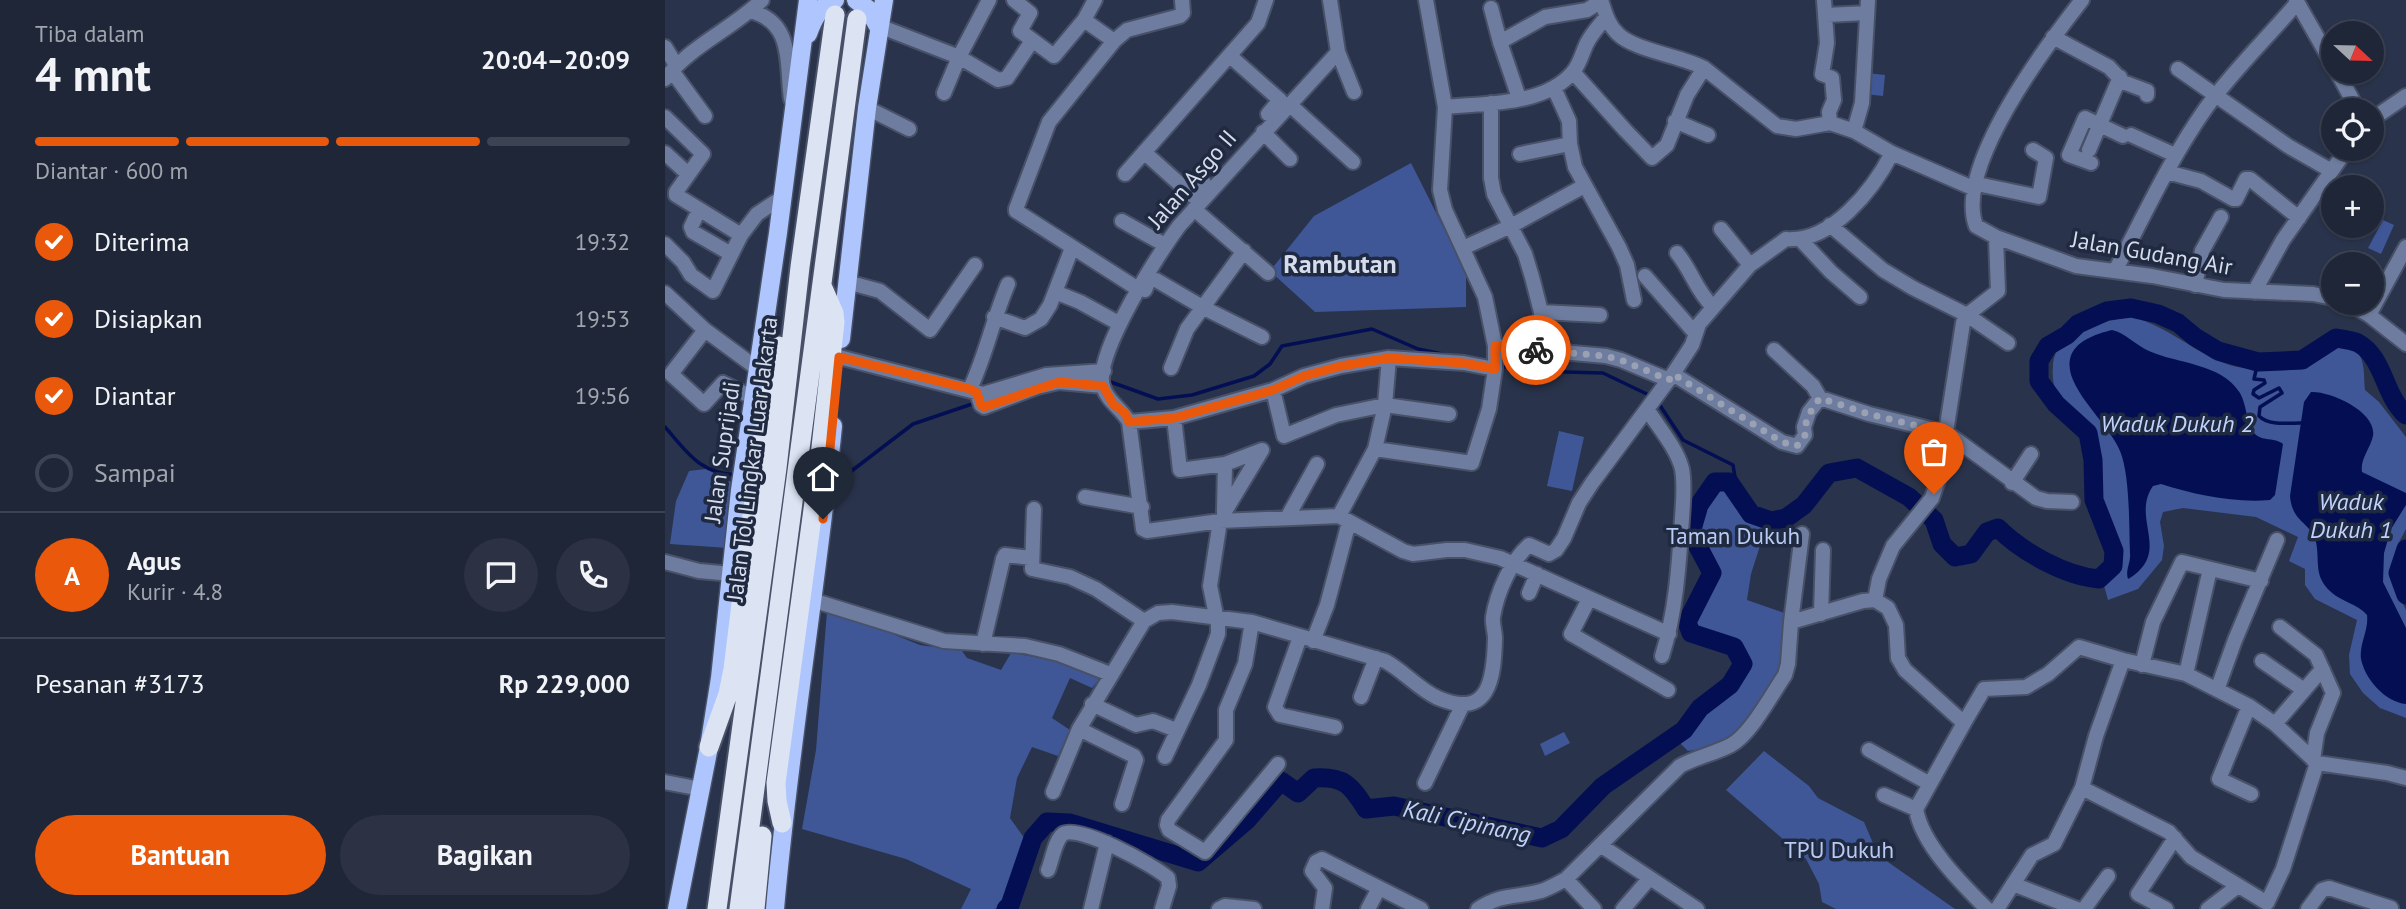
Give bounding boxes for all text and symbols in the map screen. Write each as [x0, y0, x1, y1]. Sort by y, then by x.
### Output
text: Tiba dalam [35, 19, 144, 48]
north arrow [2321, 21, 2383, 84]
map controls [2321, 21, 2384, 315]
text: 20:04–20:09 [481, 43, 630, 76]
text: 4 mnt [35, 44, 151, 104]
button: locate [2321, 98, 2384, 161]
street label: Jalan Asgo II [1140, 123, 1242, 235]
text: Diantar · 600 m [35, 156, 188, 185]
button: + [2321, 175, 2384, 238]
icon: check [35, 223, 73, 261]
street label: Jalan Gudang Air [2068, 224, 2235, 281]
text: Diterima [94, 225, 190, 258]
text: 19:32 [575, 227, 630, 256]
district label: Rambutan [1283, 247, 1397, 280]
button: − [2321, 252, 2384, 315]
icon: check [35, 300, 73, 338]
text: Disiapkan [94, 302, 202, 335]
text: 19:53 [575, 304, 630, 333]
street label: Jalan Tol Lingkar Luar Jakarta [720, 315, 783, 604]
courier [1501, 315, 1571, 385]
icon: bike [1517, 331, 1555, 369]
icon: check [35, 377, 73, 415]
text: Diantar [94, 379, 176, 412]
street label: Jalan Suprijadi [697, 380, 746, 525]
text: 19:56 [575, 381, 630, 410]
water label: Waduk Dukuh 2 [2101, 408, 2254, 439]
pin [1904, 422, 1964, 494]
icon: bag [1915, 433, 1953, 471]
pin [793, 447, 853, 519]
text: Sampai [94, 456, 176, 489]
icon: home [804, 458, 842, 496]
water label: Waduk Dukuh 1 [2310, 486, 2392, 545]
park label: Taman Dukuh [1666, 521, 1800, 550]
button: chat [464, 538, 538, 612]
button: phone [556, 538, 630, 612]
text: Agus [127, 544, 181, 577]
text: A [64, 559, 80, 592]
text: Kurir · 4.8 [127, 577, 223, 606]
text: Pesanan #3173 [35, 667, 205, 700]
text: Rp 229,000 [499, 667, 630, 700]
water label: Kali Cipinang [1400, 793, 1534, 850]
button: Bantuan [35, 815, 326, 895]
button: Bagikan [340, 815, 630, 895]
park label: TPU Dukuh [1784, 835, 1894, 864]

